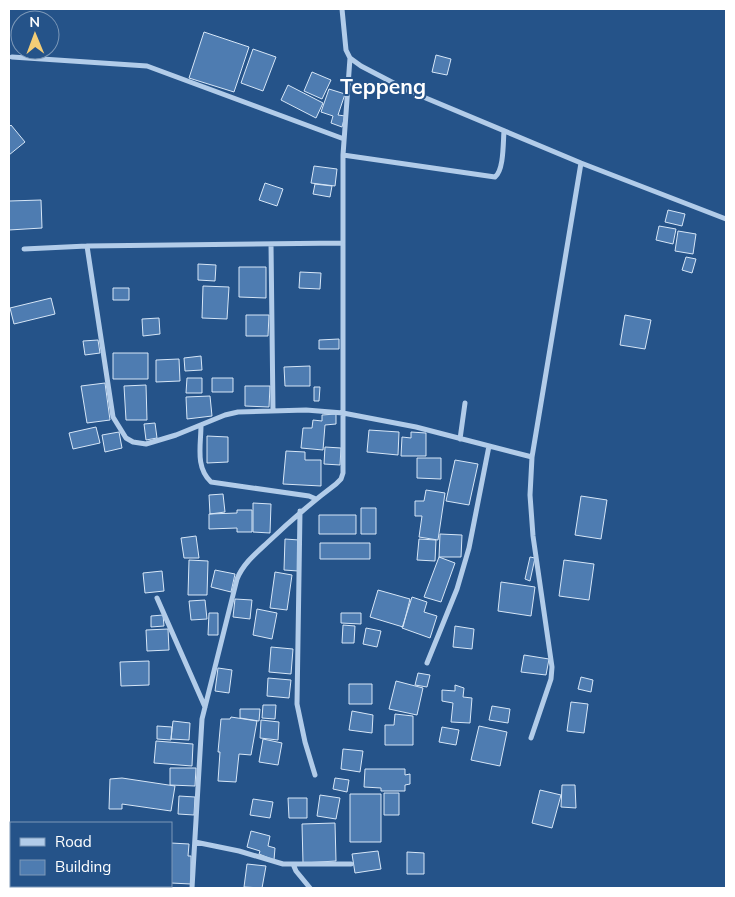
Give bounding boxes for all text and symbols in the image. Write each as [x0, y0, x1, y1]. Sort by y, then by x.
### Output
north arrow [10, 10, 60, 60]
text: N [29, 13, 40, 31]
district label: Teppeng [340, 73, 426, 99]
legend [10, 822, 172, 887]
text: Road [55, 832, 92, 851]
text: Building [55, 857, 111, 876]

